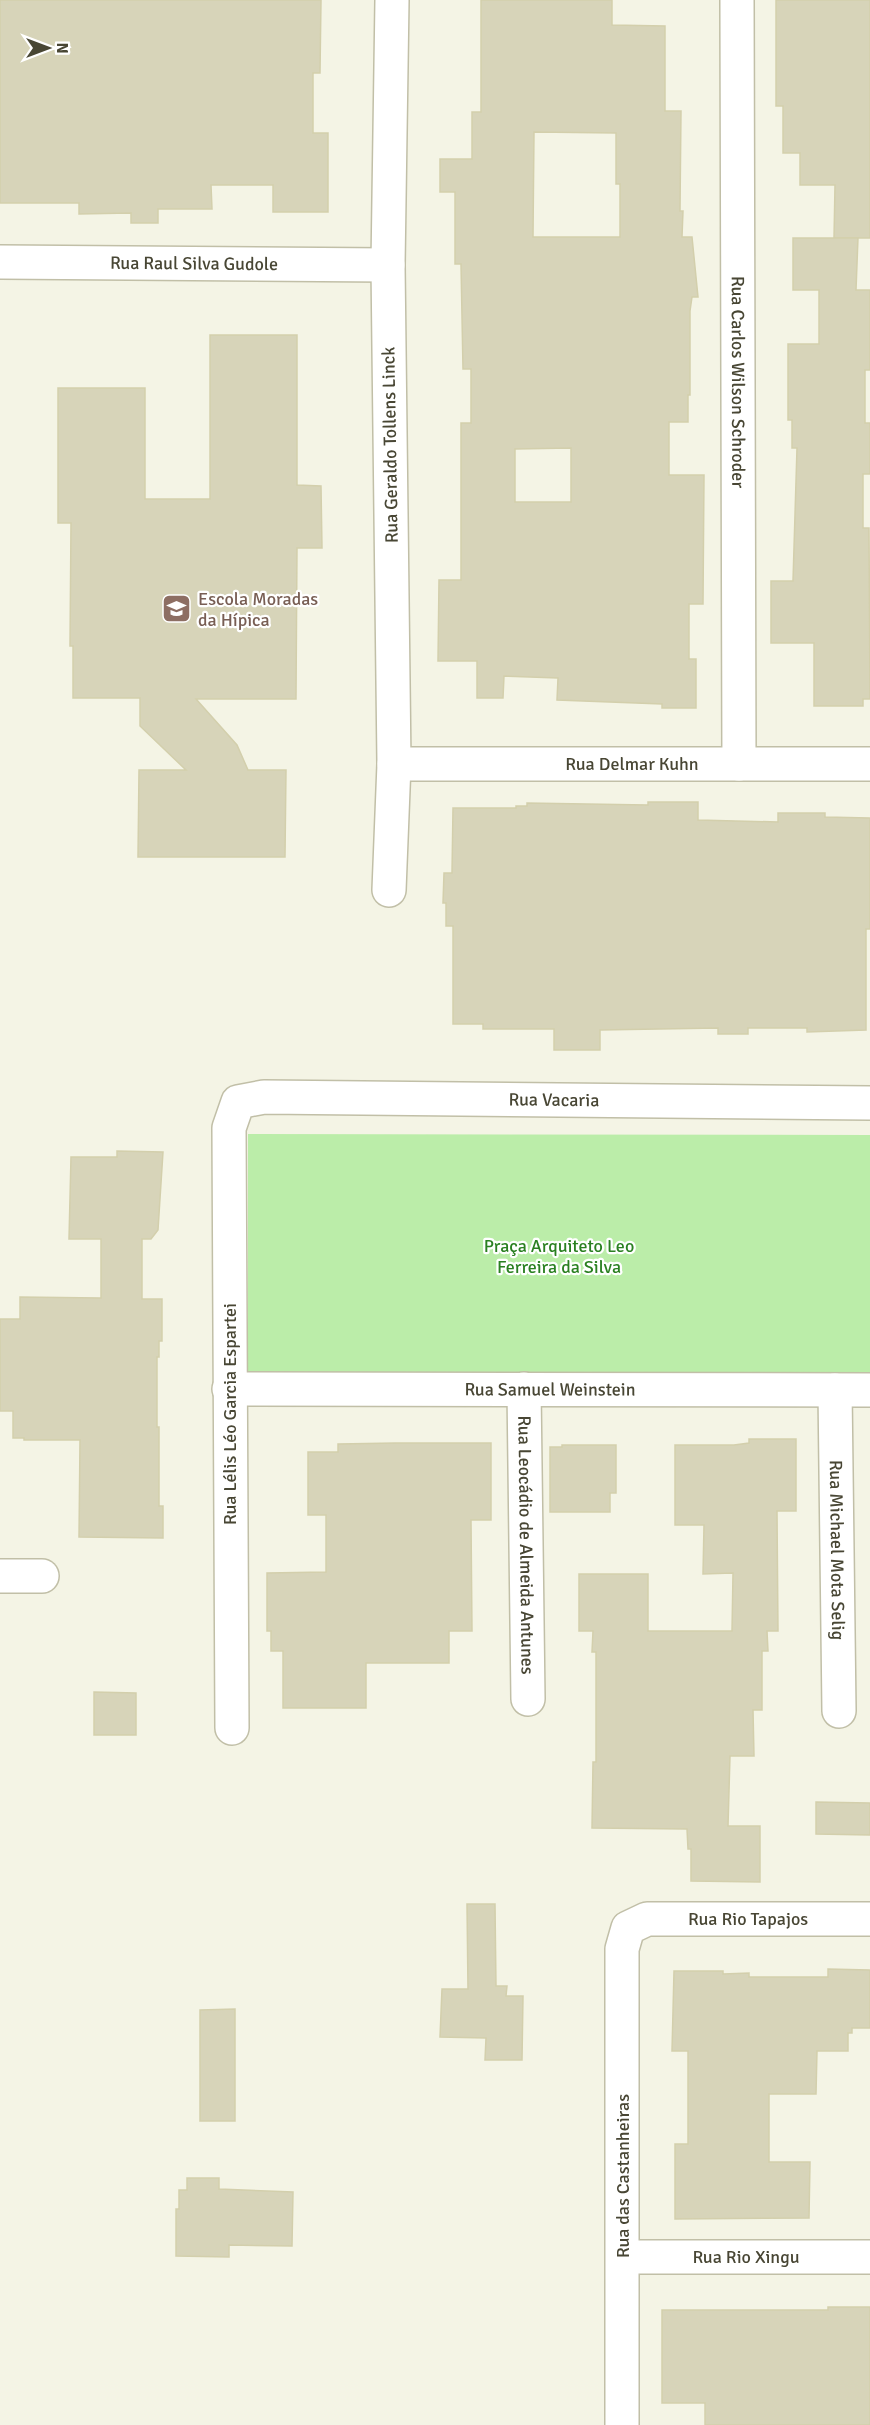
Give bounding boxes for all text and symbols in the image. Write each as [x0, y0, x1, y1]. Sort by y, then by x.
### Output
north arrow [18, 18, 78, 78]
text: N [52, 42, 72, 54]
street label: Rua Raul Silva Gudole [110, 252, 278, 275]
street label: Rua Carlos Wilson Schroder [727, 276, 749, 488]
street label: Rua Geraldo Tollens Linck [377, 347, 403, 543]
place label: Escola Moradas da Hípica [198, 588, 318, 631]
school or university icon: Escola Moradas da Hípica [161, 593, 193, 625]
street label: Rua Delmar Kuhn [565, 753, 699, 775]
street label: Rua Vacaria [509, 1088, 599, 1111]
park label: Praça Arquiteto Leo Ferreira da Silva [484, 1235, 634, 1278]
street label: Rua Lélis Léo Garcia Espartei [219, 1303, 241, 1525]
street label: Rua Samuel Weinstein [464, 1378, 636, 1401]
street label: Rua Leocádio de Almeida Antunes [513, 1415, 539, 1675]
street label: Rua Michael Mota Selig [825, 1460, 849, 1640]
street label: Rua Rio Tapajos [688, 1908, 808, 1930]
street label: Rua das Castanheiras [612, 2094, 634, 2258]
street label: Rua Rio Xingu [692, 2246, 800, 2268]

